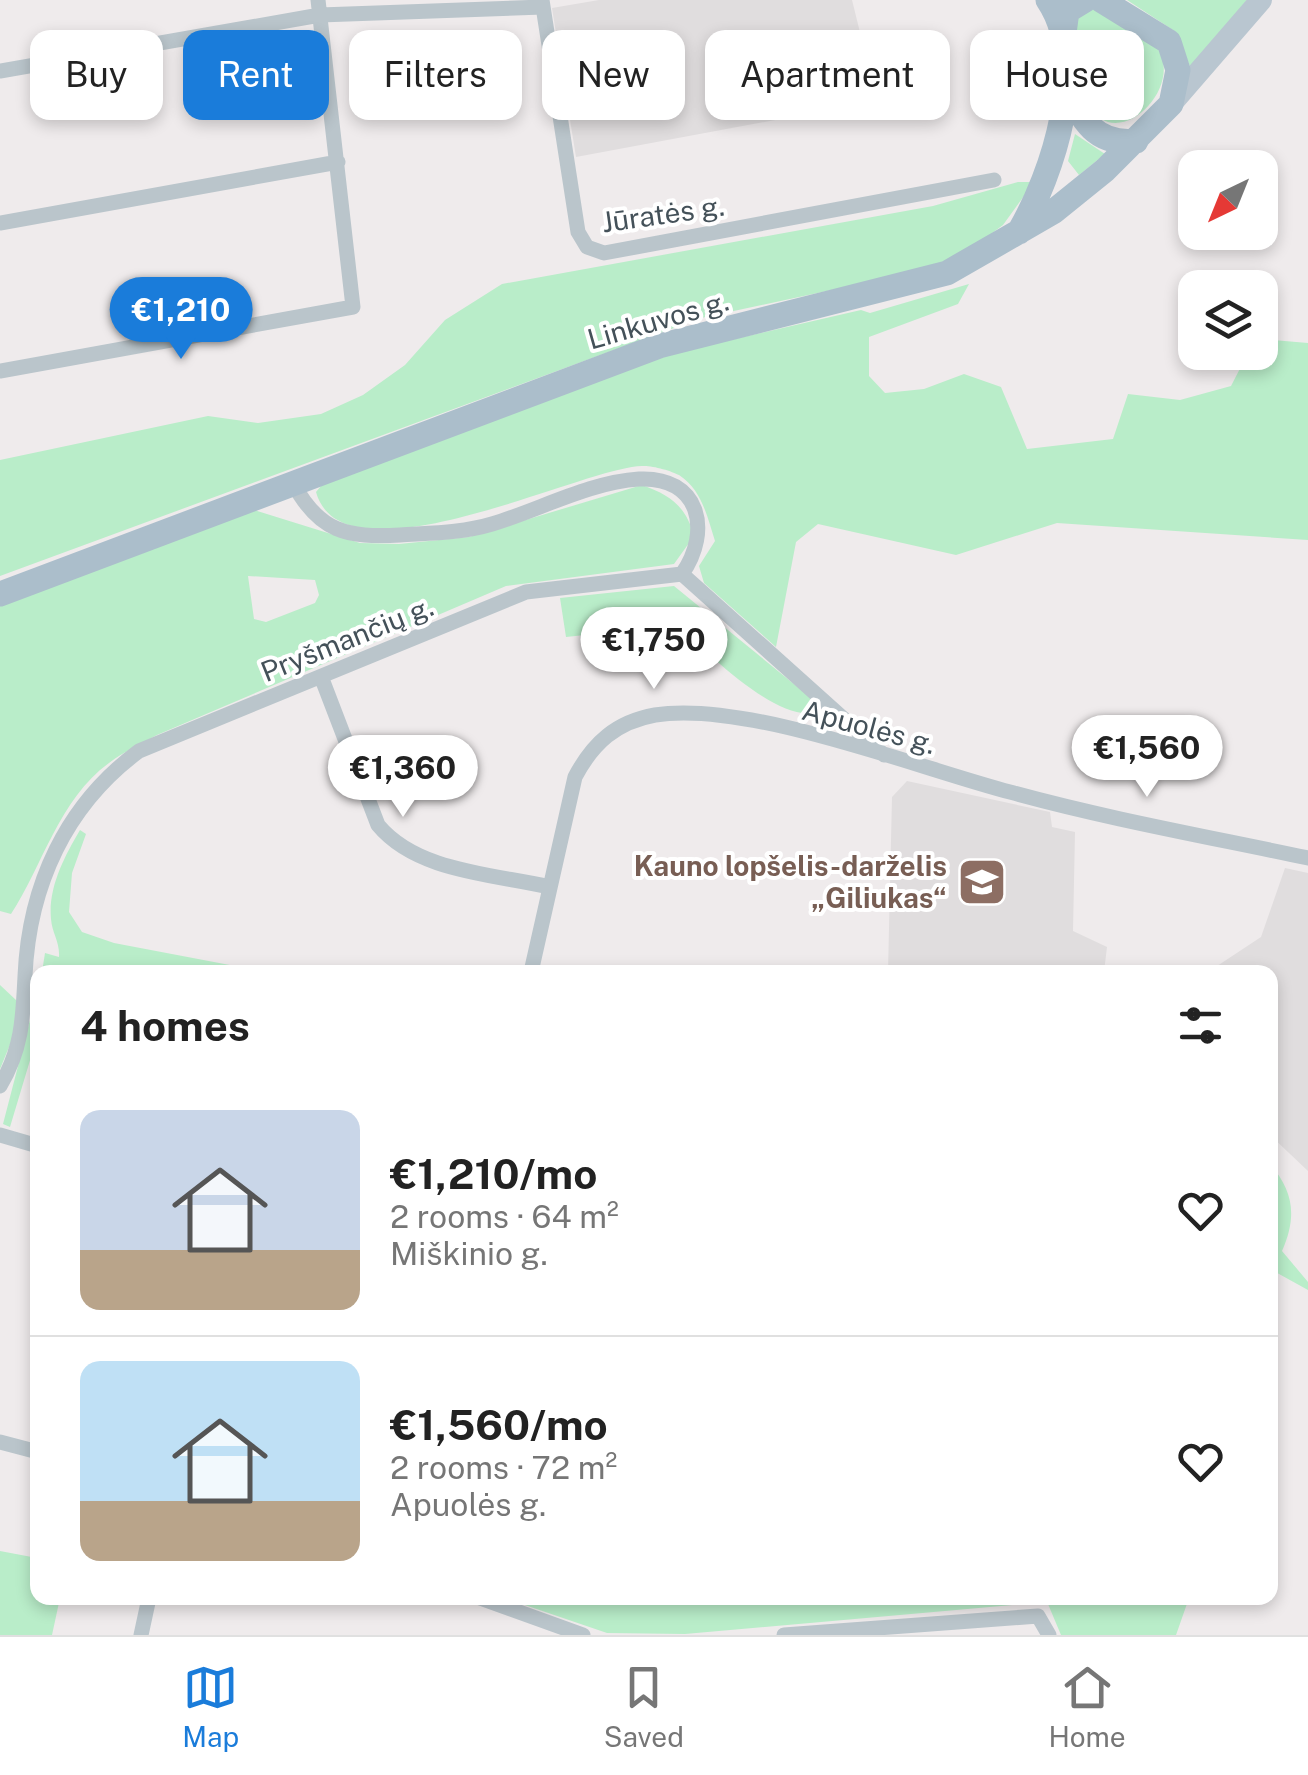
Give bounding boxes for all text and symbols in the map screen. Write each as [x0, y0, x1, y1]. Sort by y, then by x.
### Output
chip: Buy [30, 30, 163, 120]
chip: Rent [183, 30, 329, 120]
chip: Filters [349, 30, 522, 120]
chip: New [542, 30, 685, 120]
chip: Apartment [705, 30, 950, 120]
chip: House [970, 30, 1144, 120]
north arrow [1178, 150, 1278, 250]
map controls [1178, 150, 1278, 370]
street label: Jūratės g. [599, 189, 726, 238]
button: layers [1178, 270, 1278, 370]
pin: €1,210 [100, 277, 262, 362]
street label: Linkuvos g. [583, 284, 732, 355]
text: €1,210 [132, 291, 230, 328]
street label: Pryšmančių g. [256, 589, 438, 688]
pin: €1,750 [573, 607, 735, 692]
text: €1,750 [602, 621, 706, 658]
street label: Apuolės g. [799, 693, 939, 760]
pin: €1,560 [1066, 715, 1228, 800]
text: €1,560 [1094, 729, 1200, 766]
pin: €1,360 [322, 735, 484, 820]
text: €1,360 [350, 749, 456, 786]
place label: Kauno lopšelis-darželis „Giliukas“ [634, 849, 947, 914]
school or university icon: Kauno lopšelis-darželis „Giliukas“ [956, 856, 1008, 908]
icon: filters [1173, 998, 1228, 1053]
text: 4 homes [80, 1001, 250, 1050]
text: €1,210/mo [390, 1149, 597, 1198]
icon: home [160, 1150, 280, 1270]
icon: heart [1173, 1183, 1228, 1238]
text: 2 rooms · 64 m² [390, 1198, 619, 1235]
text: Miškinio g. [390, 1235, 548, 1272]
text: €1,560/mo [390, 1400, 608, 1449]
icon: home [160, 1401, 280, 1521]
icon: heart [1173, 1434, 1228, 1489]
text: 2 rooms · 72 m² [390, 1449, 617, 1486]
text: Apuolės g. [390, 1486, 546, 1523]
tab: Map [182, 1660, 239, 1753]
tab: Saved [604, 1660, 684, 1753]
tab: Home [1048, 1660, 1126, 1753]

